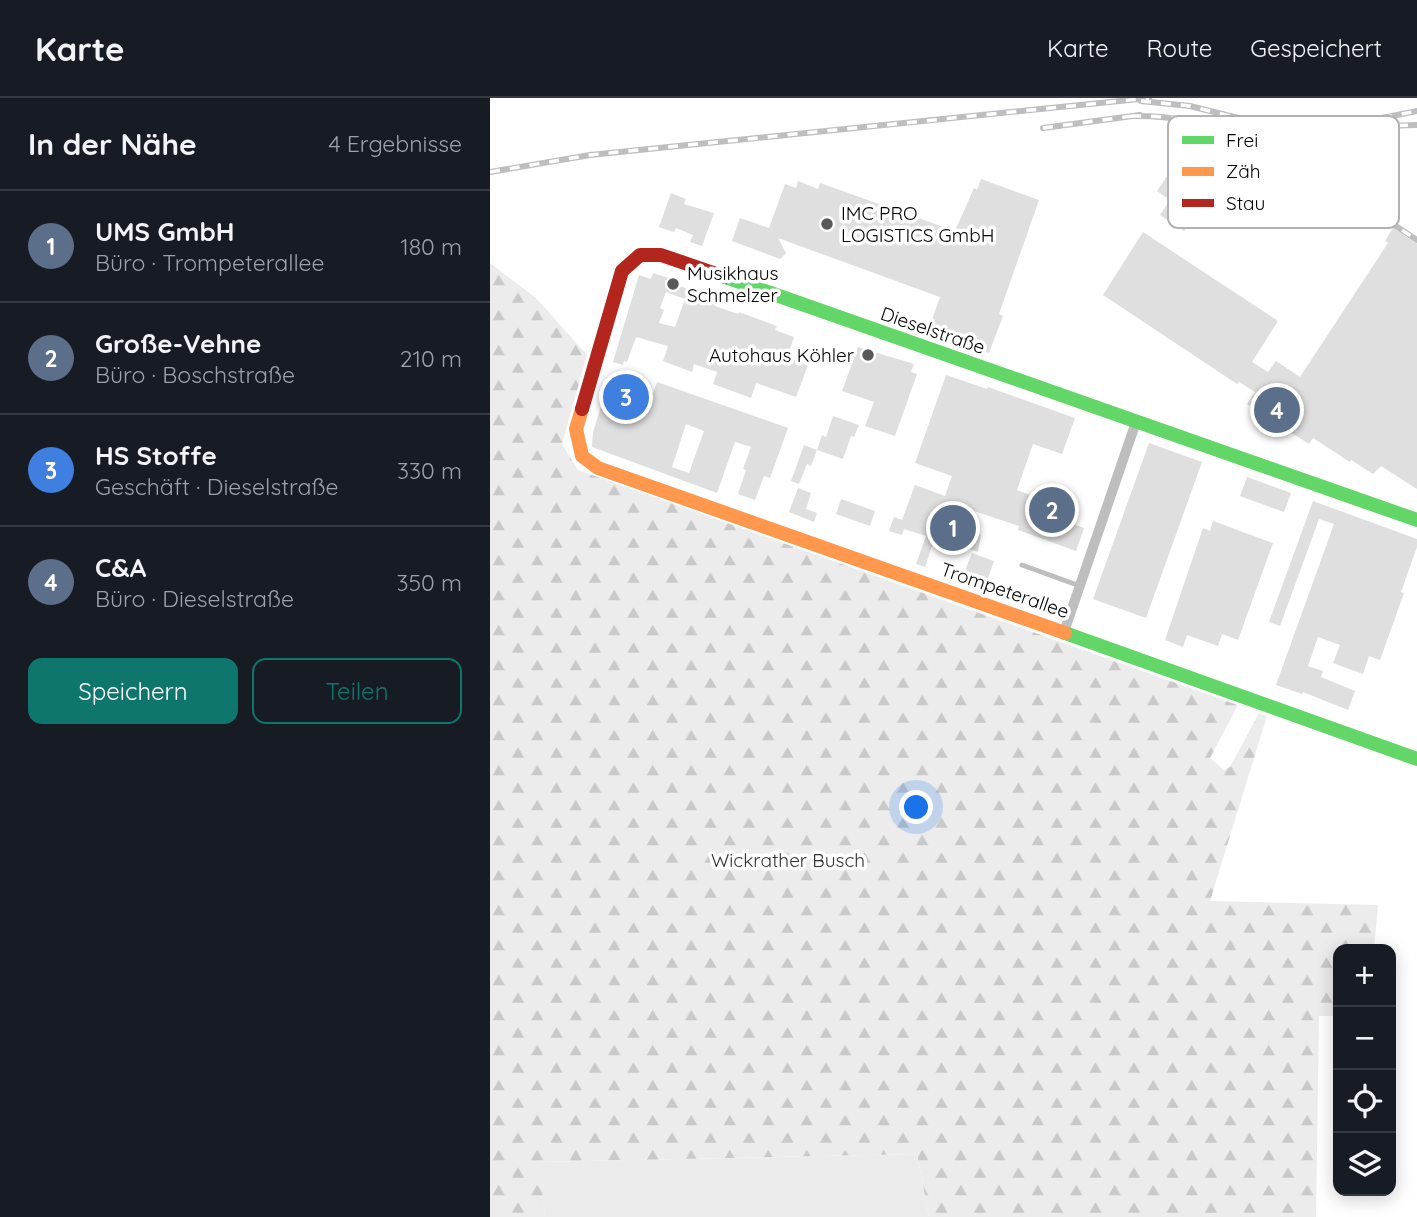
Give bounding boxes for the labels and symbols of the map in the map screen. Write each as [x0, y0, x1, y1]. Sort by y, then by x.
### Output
legend [1168, 116, 1399, 228]
text: Frei [1226, 128, 1258, 152]
text: Zäh [1226, 159, 1261, 183]
text: Stau [1226, 191, 1265, 215]
place label: IMC PRO LOGISTICS GmbH [841, 201, 994, 247]
marker: IMC PRO LOGISTICS GmbH [819, 216, 835, 232]
place label: Musikhaus Schmelzer [687, 261, 778, 307]
marker: Musikhaus Schmelzer [665, 276, 681, 292]
street label: Dieselstraße [878, 301, 988, 359]
place label: Autohaus Köhler [709, 343, 855, 367]
marker: Autohaus Köhler [860, 347, 876, 363]
pin: 3 [603, 371, 649, 423]
pin: 4 [1254, 384, 1300, 436]
pin: 2 [1029, 484, 1075, 536]
pin: 1 [930, 502, 976, 554]
street label: Trompeterallee [938, 557, 1072, 623]
your location [899, 790, 933, 824]
park label: Wickrather Busch [711, 848, 865, 872]

